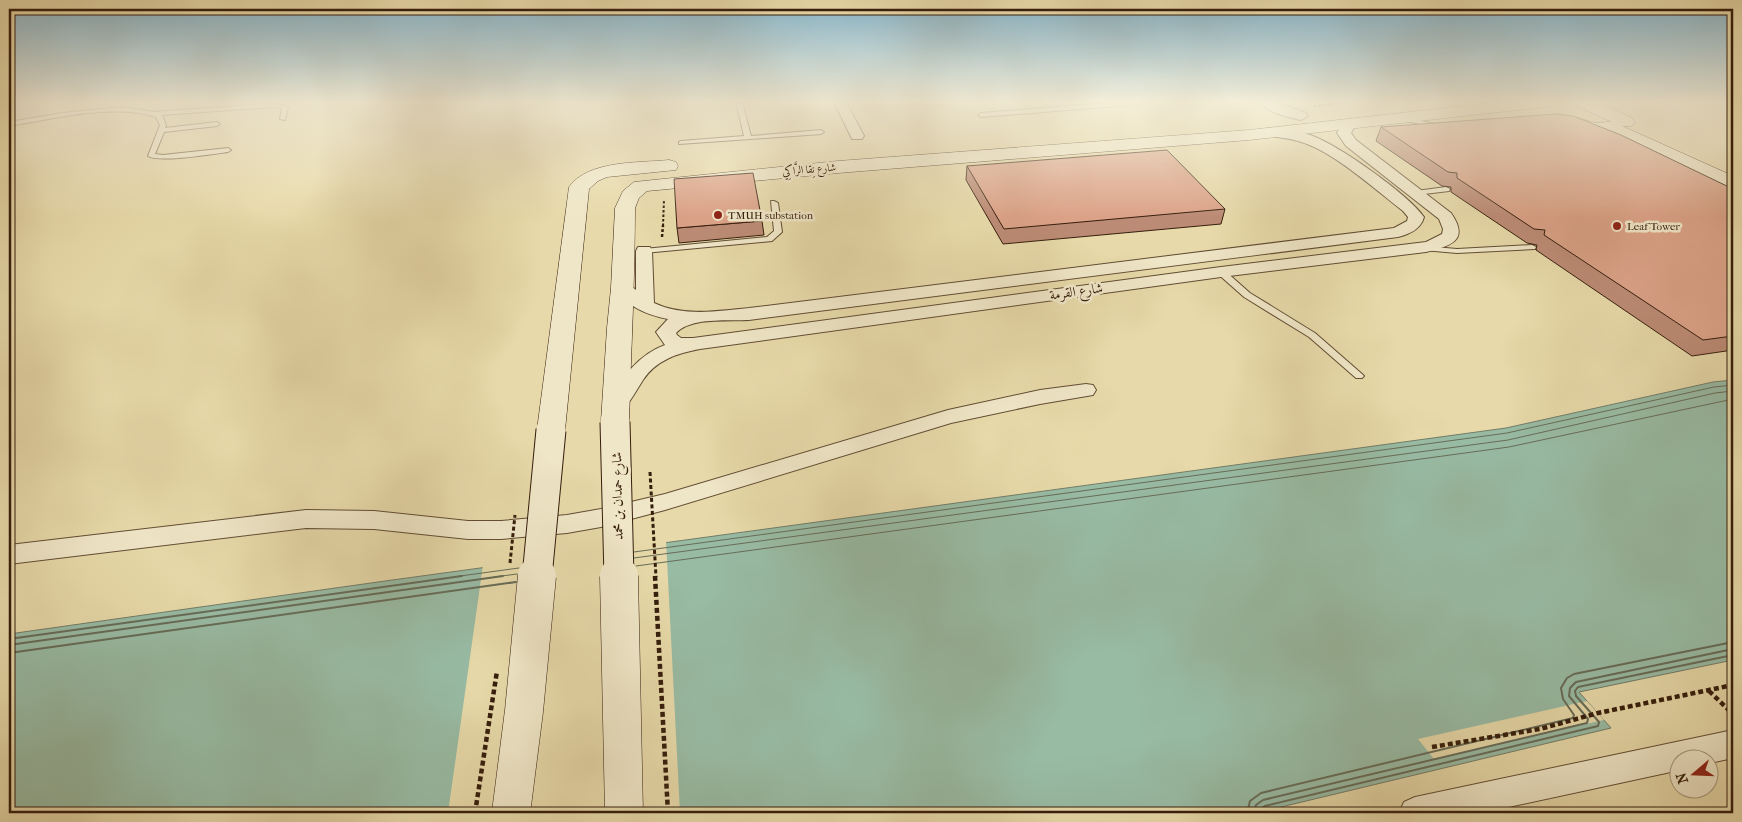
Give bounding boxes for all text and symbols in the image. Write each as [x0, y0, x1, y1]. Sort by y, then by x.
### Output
street label: شارع نِقا الرَّاكِي [781, 157, 837, 181]
marker: TMUH substation [712, 209, 724, 221]
place label: TMUH substation [728, 209, 814, 222]
marker: Leaf Tower [1611, 220, 1623, 232]
place label: Leaf Tower [1627, 220, 1680, 233]
street label: شارع القرمة [1048, 279, 1104, 307]
street label: شارع حمدان بن محمد [608, 452, 630, 540]
north arrow [1670, 750, 1720, 800]
text: N [1672, 770, 1692, 786]

